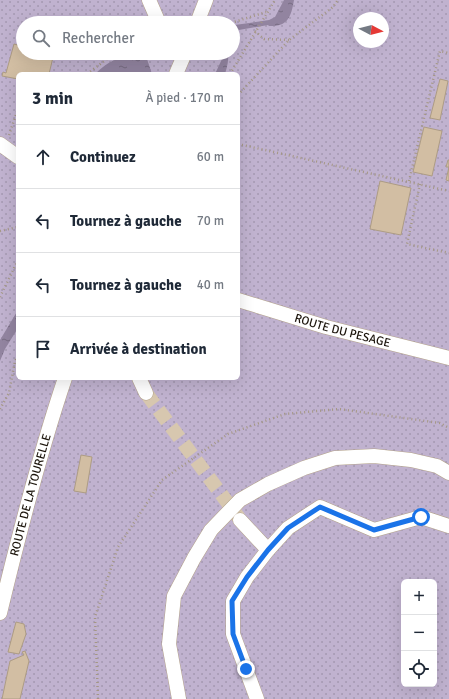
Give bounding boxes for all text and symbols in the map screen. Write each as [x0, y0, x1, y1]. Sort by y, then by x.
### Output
north arrow [353, 12, 389, 48]
search box [16, 16, 240, 60]
icon: search [30, 27, 52, 49]
text: Rechercher [62, 29, 135, 47]
text: 3 min [32, 88, 73, 109]
text: À pied · 170 m [145, 90, 224, 106]
icon: ahead [32, 146, 54, 168]
text: Continuez [70, 148, 136, 166]
text: 60 m [197, 149, 224, 165]
icon: left [32, 210, 54, 232]
text: Tournez à gauche [70, 212, 182, 230]
text: 70 m [197, 213, 224, 229]
icon: left [32, 274, 54, 296]
text: Tournez à gauche [70, 276, 182, 294]
text: 40 m [197, 277, 224, 293]
street label: ROUTE DU PESAGE [293, 311, 392, 351]
icon: arrive [32, 338, 54, 360]
text: Arrivée à destination [70, 340, 207, 358]
street label: ROUTE DE LA TOURELLE [7, 432, 55, 558]
route start [412, 508, 430, 526]
map controls [401, 579, 437, 687]
button: + [401, 579, 437, 615]
button: − [401, 615, 437, 651]
button: locate [401, 651, 437, 687]
route end [237, 660, 255, 678]

